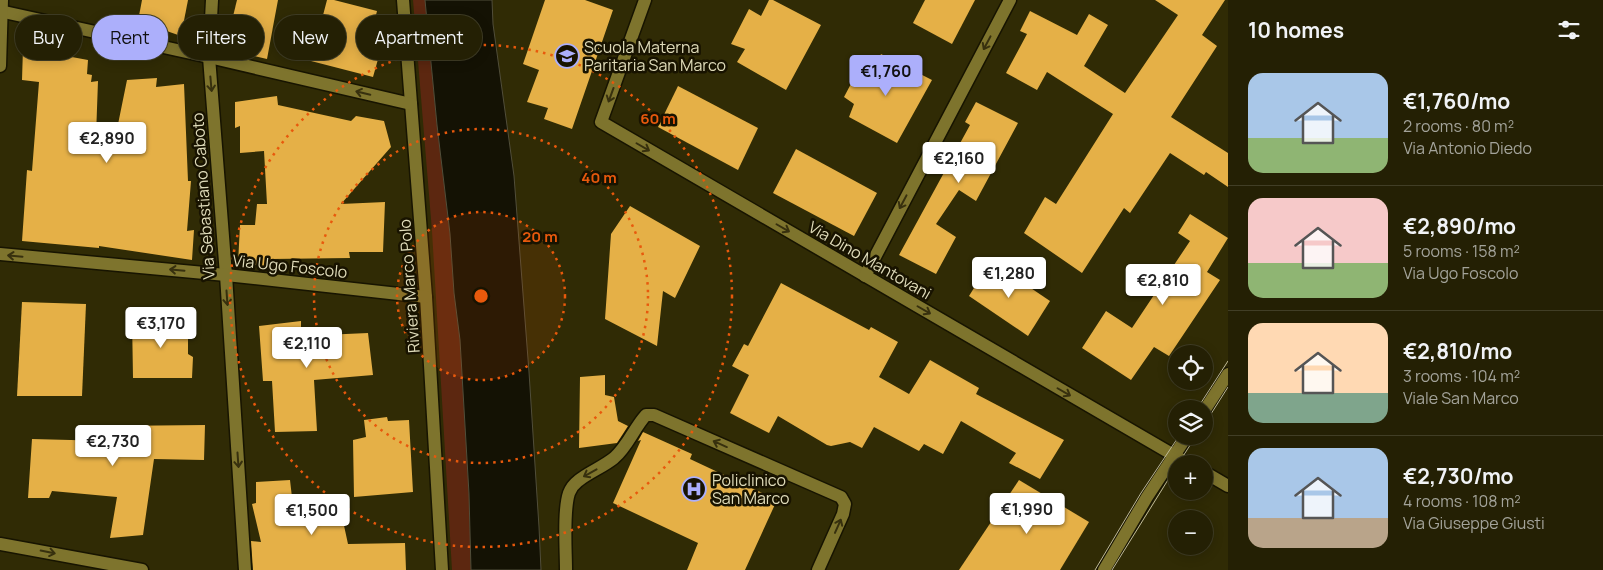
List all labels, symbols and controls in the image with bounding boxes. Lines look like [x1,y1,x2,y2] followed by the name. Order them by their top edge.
[15,15,82,60] chip: Buy
[92,15,168,60] chip: Rent
[178,15,264,60] chip: Filters
[274,15,346,60] chip: New
[356,15,482,60] chip: Apartment
[1248,16,1344,44] text: 10 homes
[1555,16,1583,44] icon: filters
[982,35,991,50] one-way arrow
[584,36,726,76] place label: Scuola Materna Paritaria San Marco
[554,43,580,69] school or university icon: Scuola Materna Paritaria San Marco
[845,54,927,97] pin: €1,760
[860,60,912,82] text: €1,760
[206,75,216,91] one-way arrow
[606,87,615,102] one-way arrow
[1403,87,1510,115] text: €1,760/mo
[356,88,372,97] one-way arrow
[1288,93,1348,153] icon: home
[640,108,676,129] text: 60 m
[186,112,220,280] street label: Via Sebastiano Caboto
[1403,115,1514,137] text: 2 rooms · 80 m²
[66,121,148,164] pin: €2,890
[79,127,135,149] text: €2,890
[1403,137,1532,159] text: Via Antonio Diedo
[635,142,650,152] one-way arrow
[918,142,1000,184] pin: €2,160
[934,147,984,169] text: €2,160
[581,167,617,188] text: 40 m
[898,195,908,210] one-way arrow
[1403,212,1516,240] text: €2,890/mo
[804,216,936,304] street label: Via Dino Mantovani
[393,218,425,354] street label: Riviera Marco Polo
[1288,218,1348,278] icon: home
[776,224,790,234] one-way arrow
[522,226,558,247] text: 20 m
[1403,240,1520,262] text: 5 rooms · 158 m²
[231,249,349,283] street label: Via Ugo Foscolo
[8,251,24,261] one-way arrow
[968,256,1050,299] pin: €1,280
[983,262,1035,284] text: €1,280
[1403,262,1518,284] text: Via Ugo Foscolo
[1122,264,1204,306] pin: €2,810
[169,266,185,275] one-way arrow
[1137,269,1189,291] text: €2,810
[472,287,490,305] centre of rings
[223,290,232,306] one-way arrow
[120,306,202,349] pin: €3,170
[916,306,931,315] one-way arrow
[136,312,186,334] text: €3,170
[266,326,348,369] pin: €2,110
[283,332,331,354] text: €2,110
[1403,337,1512,365] text: €2,810/mo
[1288,343,1348,403] icon: home
[1168,345,1213,555] map controls
[1168,345,1213,390] button: locate
[1403,365,1520,387] text: 3 rooms · 104 m²
[1057,387,1071,397] one-way arrow
[1403,387,1519,409] text: Viale San Marco
[1168,400,1213,445] button: layers
[72,424,154,467] pin: €2,730
[86,430,140,452] text: €2,730
[713,439,728,449] one-way arrow
[233,452,243,468] one-way arrow
[1168,455,1213,500] button: +
[1403,462,1514,490] text: €2,730/mo
[1288,468,1348,528] icon: home
[583,469,598,478] one-way arrow
[712,469,789,509] place label: Policlinico San Marco
[681,476,707,502] hospital icon: Policlinico San Marco
[1403,490,1521,512] text: 4 rooms · 108 m²
[986,492,1068,535] pin: €1,990
[271,494,353,536] pin: €1,500
[1001,498,1053,520] text: €1,990
[286,499,338,521] text: €1,500
[1168,510,1213,555] button: −
[1403,512,1545,534] text: Via Giuseppe Giusti
[834,519,843,534] one-way arrow
[40,548,56,558] one-way arrow

